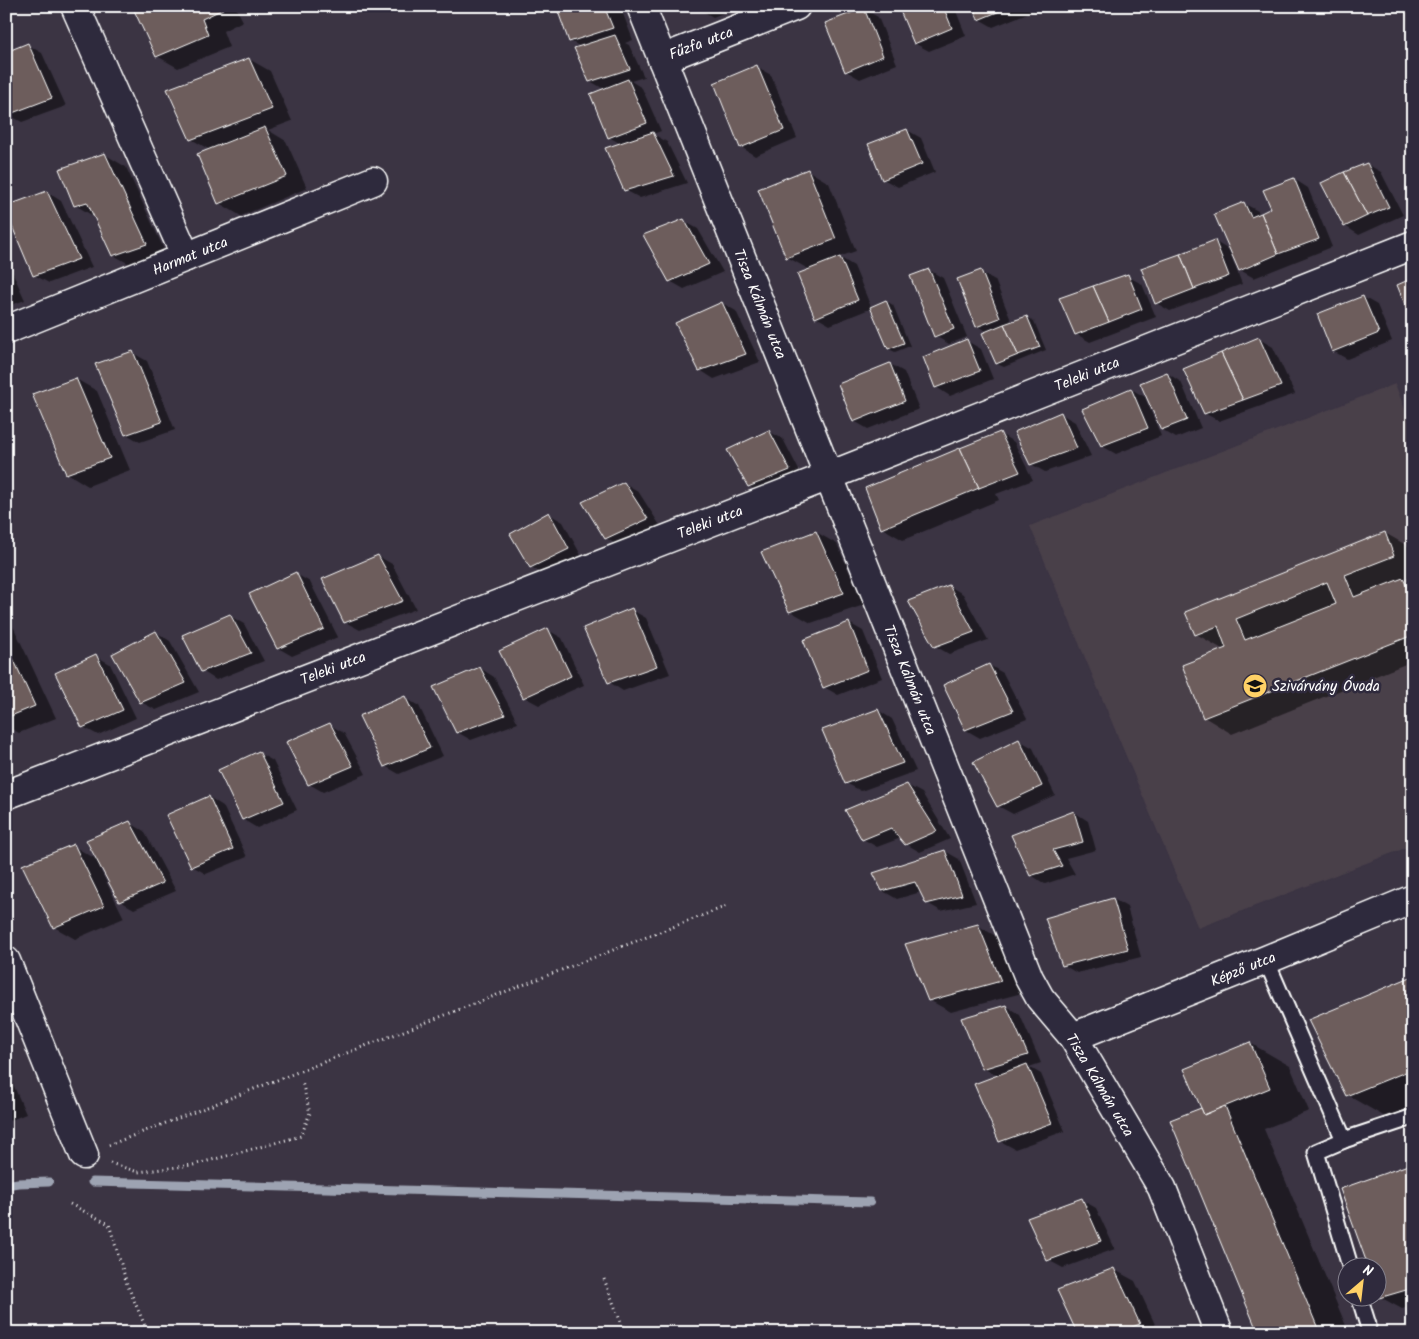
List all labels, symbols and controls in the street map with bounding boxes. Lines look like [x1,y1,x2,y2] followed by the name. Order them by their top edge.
[666,21,737,67] street label: Fűzfa utca
[149,231,232,283] street label: Harmat utca
[726,246,792,363] street label: Tisza Kálmán utca
[1051,351,1124,399] street label: Teleki utca
[674,499,747,546] street label: Teleki utca
[876,622,942,739] street label: Tisza Kálmán utca
[297,645,370,692] street label: Teleki utca
[1242,673,1268,699] school or university icon: Szivárvány Óvoda
[1272,675,1380,699] place label: Szivárvány Óvoda
[1207,946,1280,994] street label: Képző utca
[1059,1029,1140,1142] street label: Tisza Kálmán utca
[1336,1256,1386,1306] north arrow
[1359,1260,1377,1283] text: N

